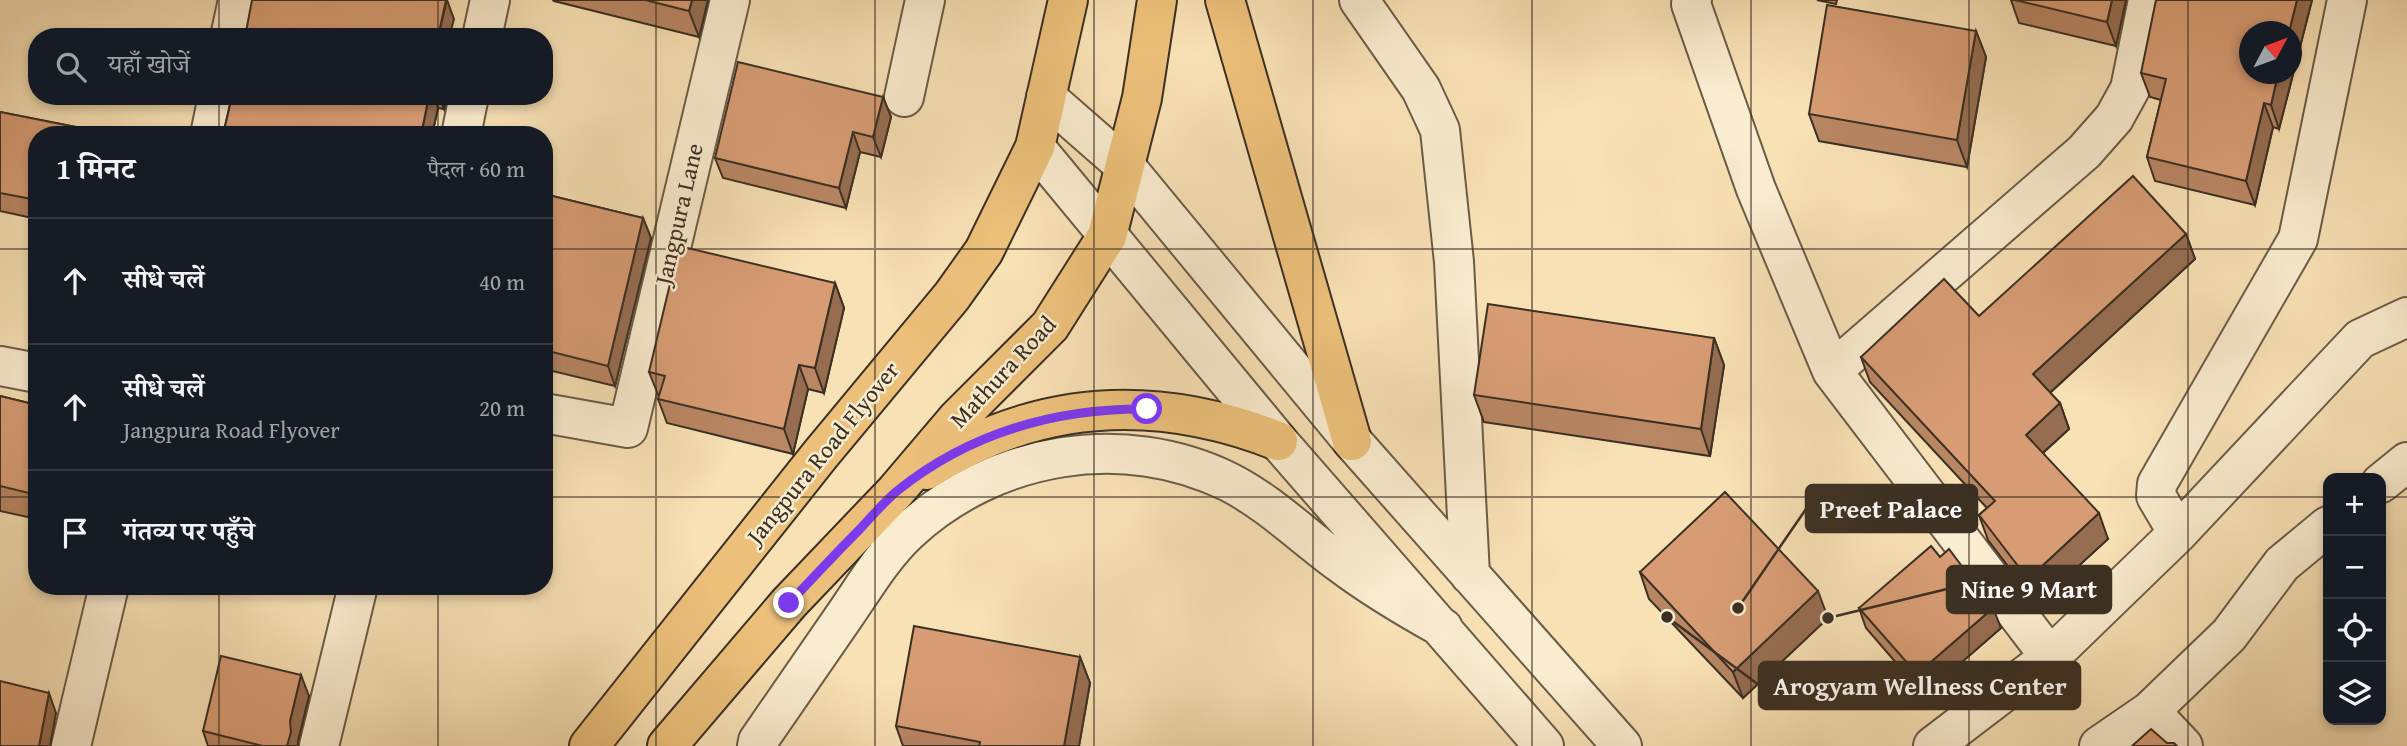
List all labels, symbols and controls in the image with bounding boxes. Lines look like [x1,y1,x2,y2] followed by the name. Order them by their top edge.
[2239,21,2302,84] north arrow
[28,28,553,105] search box
[108,44,190,83] text: यहाँ खोजें
[52,48,90,86] icon: search
[645,140,712,291] street label: Jangpura Lane
[56,146,135,190] text: 1 मिनट
[427,152,525,185] text: पैदल · 60 m
[123,259,204,298] text: सीधे चलें
[56,262,94,300] icon: ahead
[479,265,525,298] text: 40 m
[941,307,1064,436] street label: Mathura Road
[736,354,907,554] street label: Jangpura Road Flyover
[123,368,204,407] text: सीधे चलें
[56,388,94,426] icon: ahead
[479,391,525,424] text: 20 m
[1131,393,1162,424] route start
[123,413,340,446] text: Jangpura Road Flyover
[2323,473,2386,725] map controls
[2323,473,2386,536] button: +
[1806,485,1977,532] callout: Preet Palace
[1820,489,1962,528] text: Preet Palace
[123,511,255,550] text: गंतव्य पर पहुँचे
[56,514,94,552] icon: arrive
[2323,536,2386,599] button: −
[1947,566,2111,613] callout: Nine 9 Mart
[1961,569,2097,608] text: Nine 9 Mart
[773,587,804,618] route end
[2323,599,2386,662] button: locate
[1759,662,2080,709] callout: Arogyam Wellness Center
[2323,662,2386,725] button: layers
[1773,666,2067,705] text: Arogyam Wellness Center

